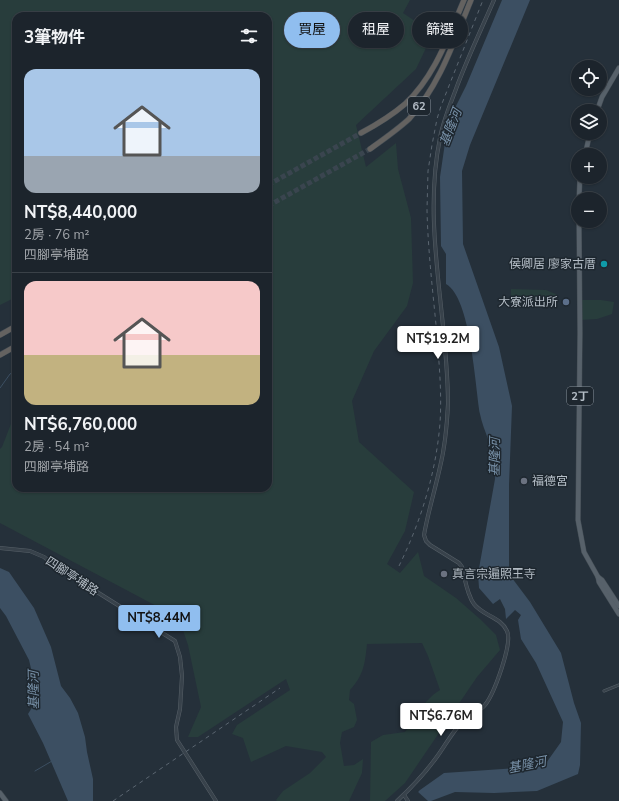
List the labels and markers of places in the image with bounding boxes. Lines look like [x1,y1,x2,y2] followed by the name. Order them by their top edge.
[509,256,596,272] place label: 侯卿居 廖家古厝
[599,259,609,269] marker: 侯卿居 廖家古厝
[498,294,558,310] place label: 大寮派出所
[561,297,571,307] marker: 大寮派出所
[397,326,479,360] pin: NT$19.2M
[532,473,568,489] place label: 福德宮
[519,476,529,486] marker: 福德宮
[452,566,536,582] place label: 真言宗遍照王寺
[439,569,449,579] marker: 真言宗遍照王寺
[118,605,200,639] pin: NT$8.44M
[400,703,482,737] pin: NT$6.76M

